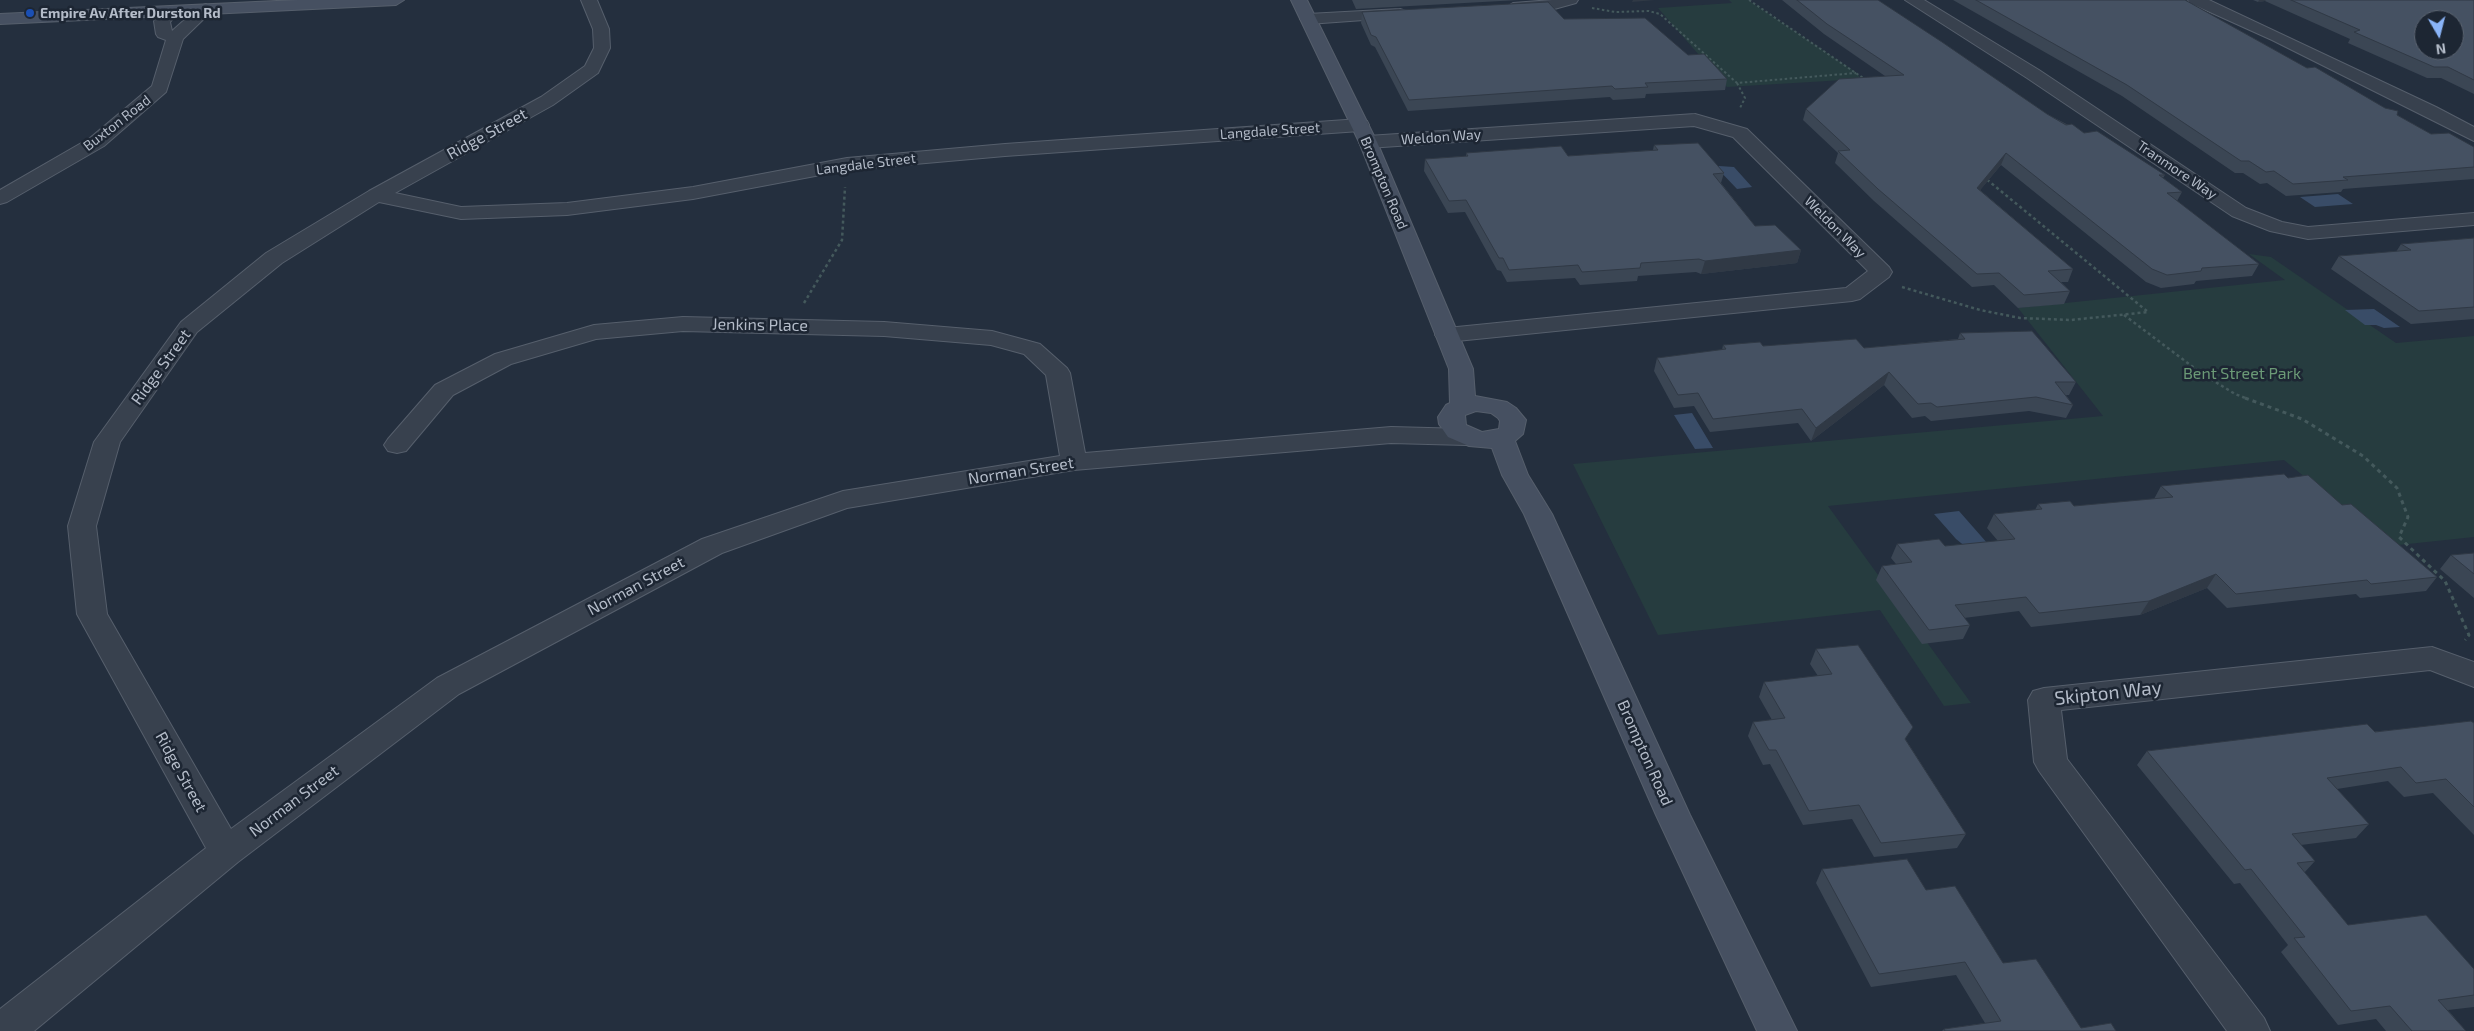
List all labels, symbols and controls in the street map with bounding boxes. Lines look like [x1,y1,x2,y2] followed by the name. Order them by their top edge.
[40,5,221,21] place label: Empire Av After Durston Rd
[24,7,36,19] marker: Empire Av After Durston Rd
[2414,10,2464,60] north arrow
[2435,40,2447,58] text: N
[80,91,154,155] street label: Buxton Road
[444,104,530,164] street label: Ridge Street
[1219,119,1321,143] street label: Langdale Street
[1400,126,1482,148] street label: Weldon Way
[1357,134,1411,232] street label: Brompton Road
[2134,137,2220,203] street label: Tranmore Way
[815,150,917,178] street label: Langdale Street
[1801,193,1869,261] street label: Weldon Way
[712,315,808,335] street label: Jenkins Place
[127,326,195,408] street label: Ridge Street
[2183,364,2301,384] park label: Bent Street Park
[967,453,1075,489] street label: Norman Street
[584,552,688,620] street label: Norman Street
[2053,676,2163,710] street label: Skipton Way
[1613,697,1677,809] street label: Brompton Road
[151,729,211,815] street label: Ridge Street
[246,761,342,841] street label: Norman Street

